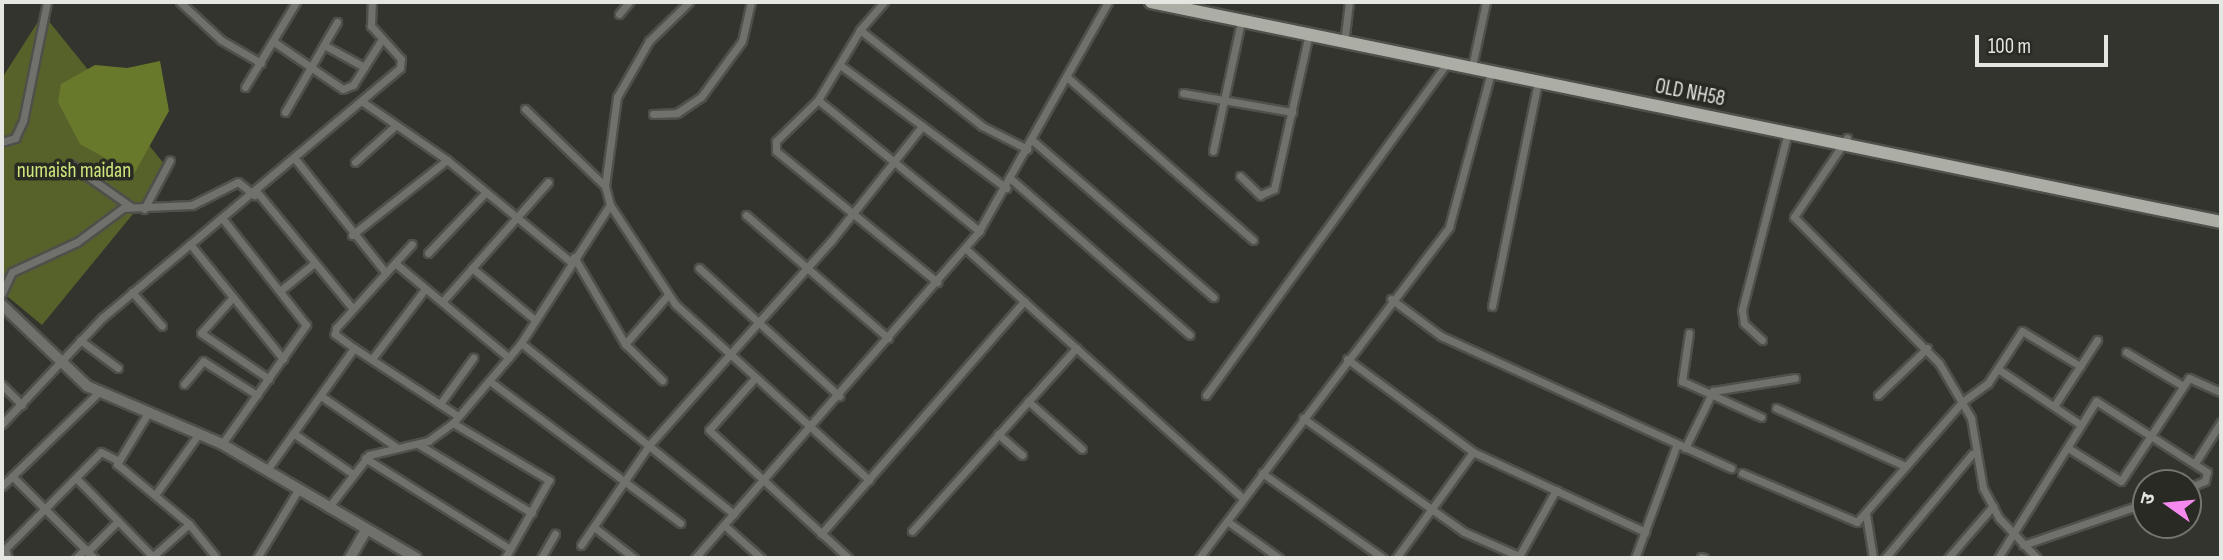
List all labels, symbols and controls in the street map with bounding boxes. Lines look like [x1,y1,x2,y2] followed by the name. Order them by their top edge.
[1978,21,2111,65] scale bar
[1988,34,2031,59] text: 100 m
[1653,74,1727,112] street label: OLD NH58
[17,158,131,184] park label: numaish maidan
[2132,469,2202,539] north arrow
[2136,491,2161,507] text: उ

